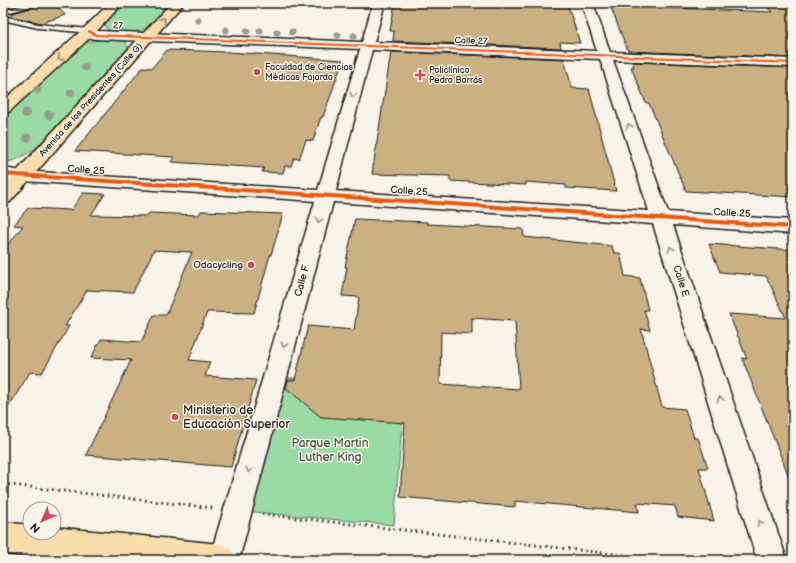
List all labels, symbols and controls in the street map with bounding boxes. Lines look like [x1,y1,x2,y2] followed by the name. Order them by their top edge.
[158,17,165,24] one-way arrow
[113,20,124,32] street label: 27
[454,35,488,47] street label: Calle 27
[37,41,145,159] street label: Avenida de los Presidentes (Calle G)
[57,53,65,60] one-way arrow
[265,62,354,83] place label: Faculdad de Ciencias Médicas Fajardo
[429,65,483,86] place label: Policlínico Pedro Borrás
[252,67,262,77] marker: Faculdad de Ciencias Médicas Fajardo
[414,69,426,81] marker: Policlínico Pedro Borrás
[349,91,358,98] one-way arrow
[625,123,634,130] one-way arrow
[67,163,105,177] street label: Calle 25
[390,184,428,198] street label: Calle 25
[713,206,751,220] street label: Calle 25
[315,217,323,223] one-way arrow
[667,246,676,253] one-way arrow
[193,259,243,271] place label: Odacycling
[246,260,256,270] marker: Odacycling
[292,264,312,298] street label: Calle F
[670,264,692,299] street label: Calle E
[280,341,289,348] one-way arrow
[716,396,725,403] one-way arrow
[183,403,290,432] place label: Ministerio de Educación Superior
[170,412,180,422] marker: Ministerio de Educación Superior
[292,436,369,465] park label: Parque Martin Luther King
[245,467,254,474] one-way arrow
[22,501,62,541] north arrow
[28,520,43,535] text: N
[756,520,765,527] one-way arrow

